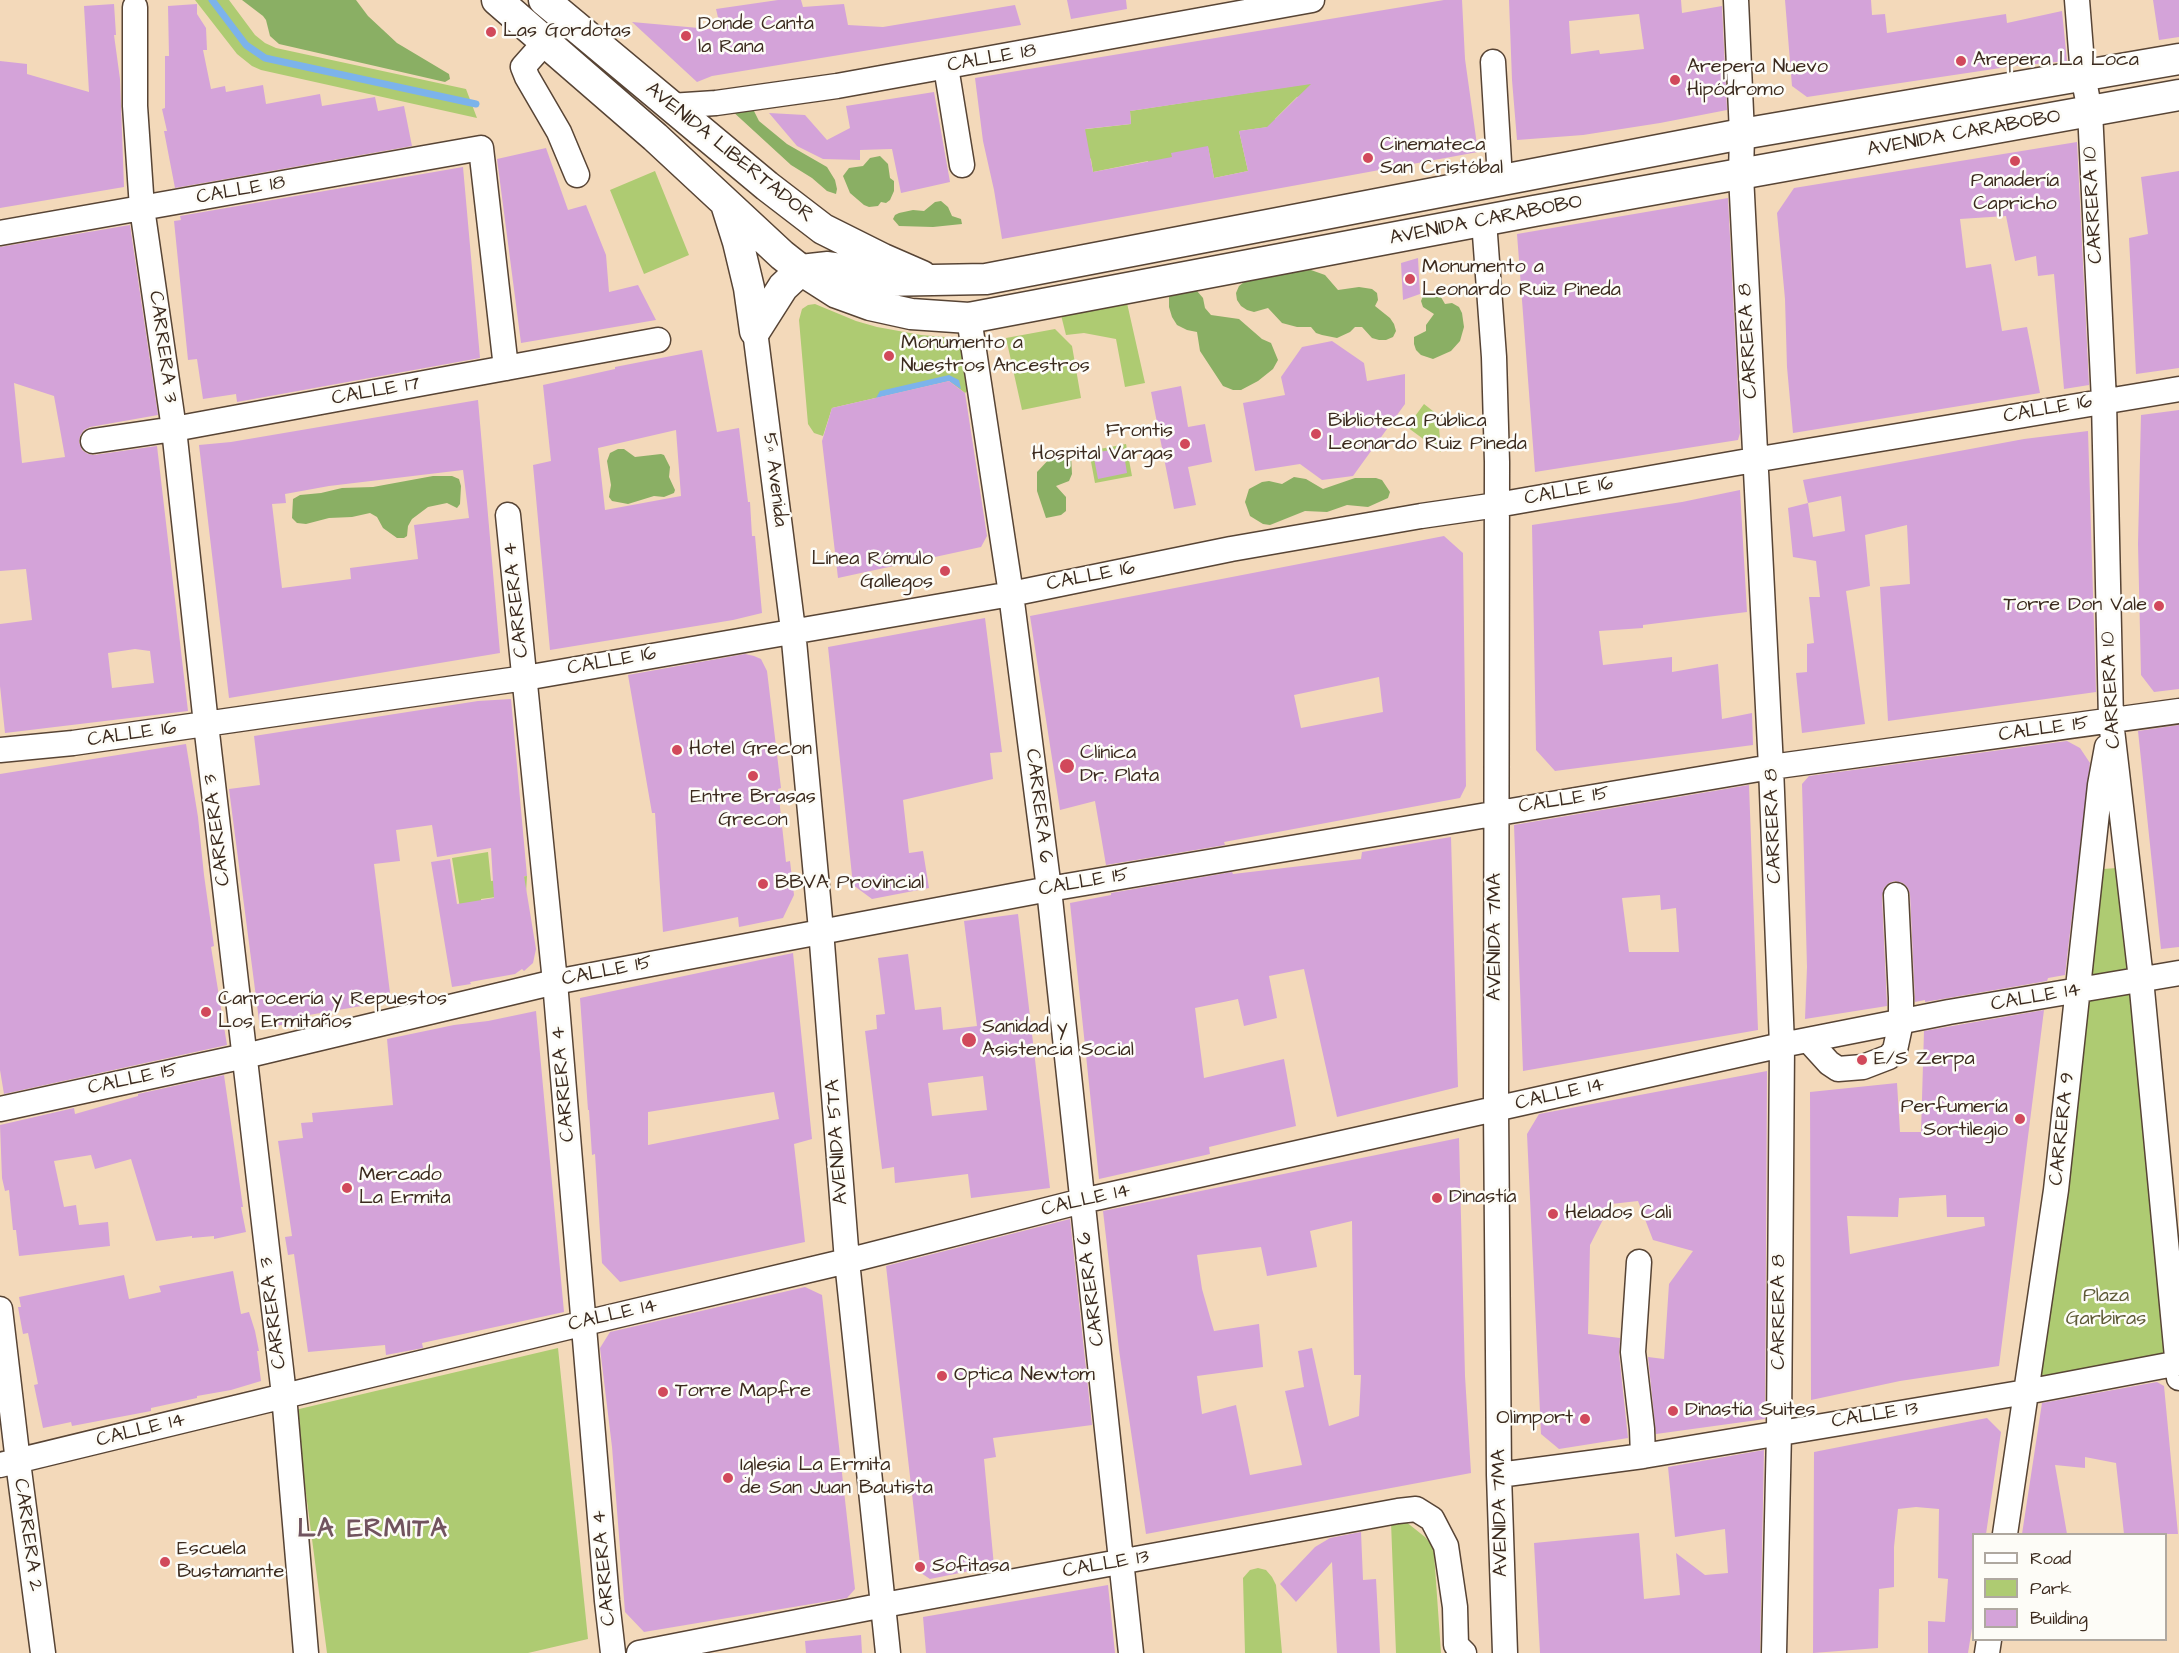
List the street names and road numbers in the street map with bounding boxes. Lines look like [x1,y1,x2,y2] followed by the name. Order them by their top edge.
[946,39,1038,79] street label: CALLE 18
[640,78,818,228] street label: AVENIDA LIBERTADOR
[1865,105,2063,163] street label: AVENIDA CARABOBO
[2079,146,2109,264] street label: CARRERA 10
[195,171,287,211] street label: CALLE 18
[1388,191,1584,251] street label: AVENIDA CARABOBO
[1734,283,1764,399] street label: CARRERA 8
[142,290,182,404] street label: CARRERA 3
[330,372,422,412] street label: CALLE 17
[2002,390,2094,430] street label: CALLE 16
[756,432,792,528] street label: 5ª Avenida
[1523,472,1615,512] street label: CALLE 16
[499,541,535,659] street label: CARRERA 4
[1045,557,1137,597] street label: CALLE 16
[2097,631,2127,749] street label: CARRERA 10
[566,642,658,682] street label: CALLE 16
[1997,712,2091,748] street label: CALLE 15
[86,717,178,753] street label: CALLE 16
[1019,747,1057,865] street label: CARRERA 6
[1760,768,1788,884] street label: CARRERA 8
[199,773,237,887] street label: CARRERA 3
[1517,782,1611,820] street label: CALLE 15
[1037,863,1131,903] street label: CALLE 15
[1484,873,1508,1001] street label: AVENIDA 7MA
[560,952,654,992] street label: CALLE 15
[1989,978,2083,1018] street label: CALLE 14
[547,1025,581,1143] street label: CARRERA 4
[86,1059,180,1101] street label: CALLE 15
[2045,1071,2081,1187] street label: CARRERA 9
[1513,1073,1607,1117] street label: CALLE 14
[822,1078,854,1206] street label: AVENIDA 5TA
[1039,1179,1133,1223] street label: CALLE 14
[1073,1230,1111,1348] street label: CARRERA 6
[1768,1254,1792,1370] street label: CARRERA 8
[255,1256,293,1370] street label: CARRERA 3
[566,1294,660,1338] street label: CALLE 14
[1830,1397,1920,1435] street label: CALLE 13
[94,1408,188,1454] street label: CALLE 14
[1488,1449,1514,1577] street label: AVENIDA 7MA
[7,1477,47,1593] street label: CARRERA 2
[588,1509,622,1627] street label: CARRERA 4
[1061,1546,1151,1584] street label: CALLE 13

